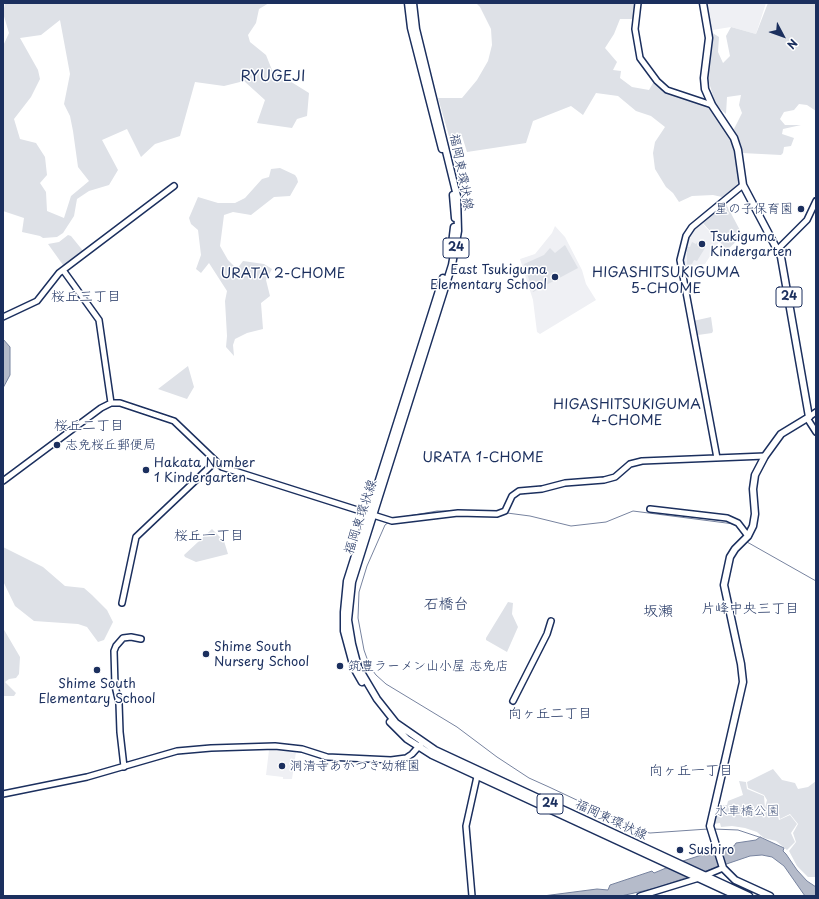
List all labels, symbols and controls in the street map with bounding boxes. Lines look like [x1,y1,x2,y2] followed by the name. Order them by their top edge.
[763,16,803,56] north arrow
[783,35,802,53] text: N
[237,68,309,86] district label: RYUGEJI
[446,132,476,212] street label: 福岡東環状線
[715,201,793,217] place label: 星の子保育園
[796,204,806,214] marker: 星の子保育園
[710,229,792,260] place label: Tsukiguma Kindergarten
[443,238,469,258] road number: 24
[697,239,707,249] marker: Tsukiguma Kindergarten
[430,262,547,293] place label: East Tsukiguma Elementary School
[584,265,748,298] district label: HIGASHITSUKIGUMA 5-CHOME
[214,266,352,282] district label: URATA 2-CHOME
[550,272,560,282] marker: East Tsukiguma Elementary School
[776,287,802,307] road number: 24
[51,289,121,305] district label: 桜丘三丁目
[545,397,709,430] district label: HIGASHITSUKIGUMA 4-CHOME
[54,418,124,434] district label: 桜丘二丁目
[65,437,156,453] place label: 志免桜丘郵便局
[52,440,62,450] marker: 志免桜丘郵便局
[416,450,550,466] district label: URATA 1-CHOME
[154,455,255,486] place label: Hakata Number 1 Kindergarten
[141,465,151,475] marker: Hakata Number 1 Kindergarten
[342,477,380,557] street label: 福岡東環状線
[174,528,244,544] district label: 桜丘一丁目
[424,596,468,614] district label: 石橋台
[701,601,799,617] district label: 片峰中央三丁目
[643,603,673,621] district label: 坂瀬
[214,639,309,670] place label: Shime South Nursery School
[201,649,211,659] marker: Shime South Nursery School
[348,658,508,674] place label: 筑豊ラーメン山小屋 志免店
[335,661,345,671] marker: 筑豊ラーメン山小屋 志免店
[92,665,102,675] marker: Shime South Elementary School
[38,676,156,707] place label: Shime South Elementary School
[508,706,592,722] district label: 向ヶ丘二丁目
[290,758,420,774] place label: 洞清寺あかつき幼稚園
[277,761,287,771] marker: 洞清寺あかつき幼稚園
[649,763,733,779] district label: 向ヶ丘一丁目
[537,794,563,814] road number: 24
[572,796,650,844] street label: 福岡東環状線
[715,803,779,819] park label: 水車橋公園
[688,842,734,858] place label: Sushiro
[675,845,685,855] marker: Sushiro

